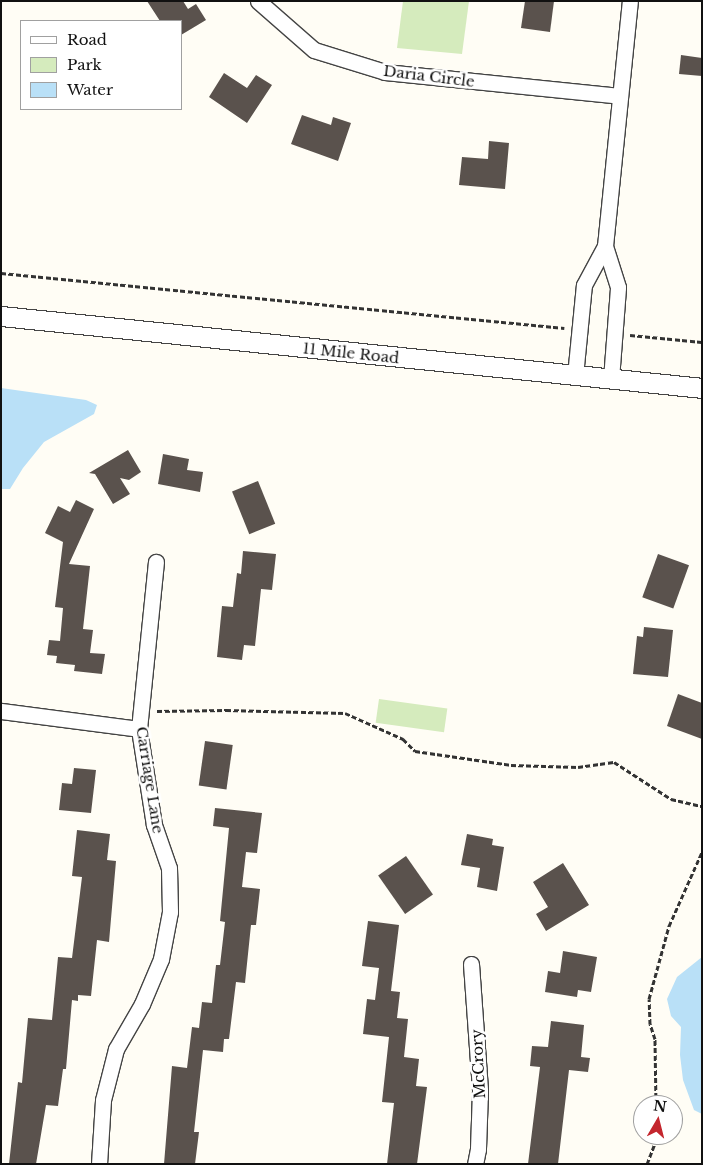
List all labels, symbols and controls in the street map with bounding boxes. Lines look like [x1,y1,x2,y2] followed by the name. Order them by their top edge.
[20,20,182,110] legend
[67,30,107,49] text: Road
[67,55,102,74] text: Park
[382,61,476,91] street label: Daria Circle
[67,80,113,99] text: Water
[302,339,400,367] street label: 11 Mile Road
[133,725,167,835] street label: Carriage Lane
[467,1029,489,1099] street label: McCrory
[633,1095,683,1145] north arrow
[652,1096,668,1116] text: N

